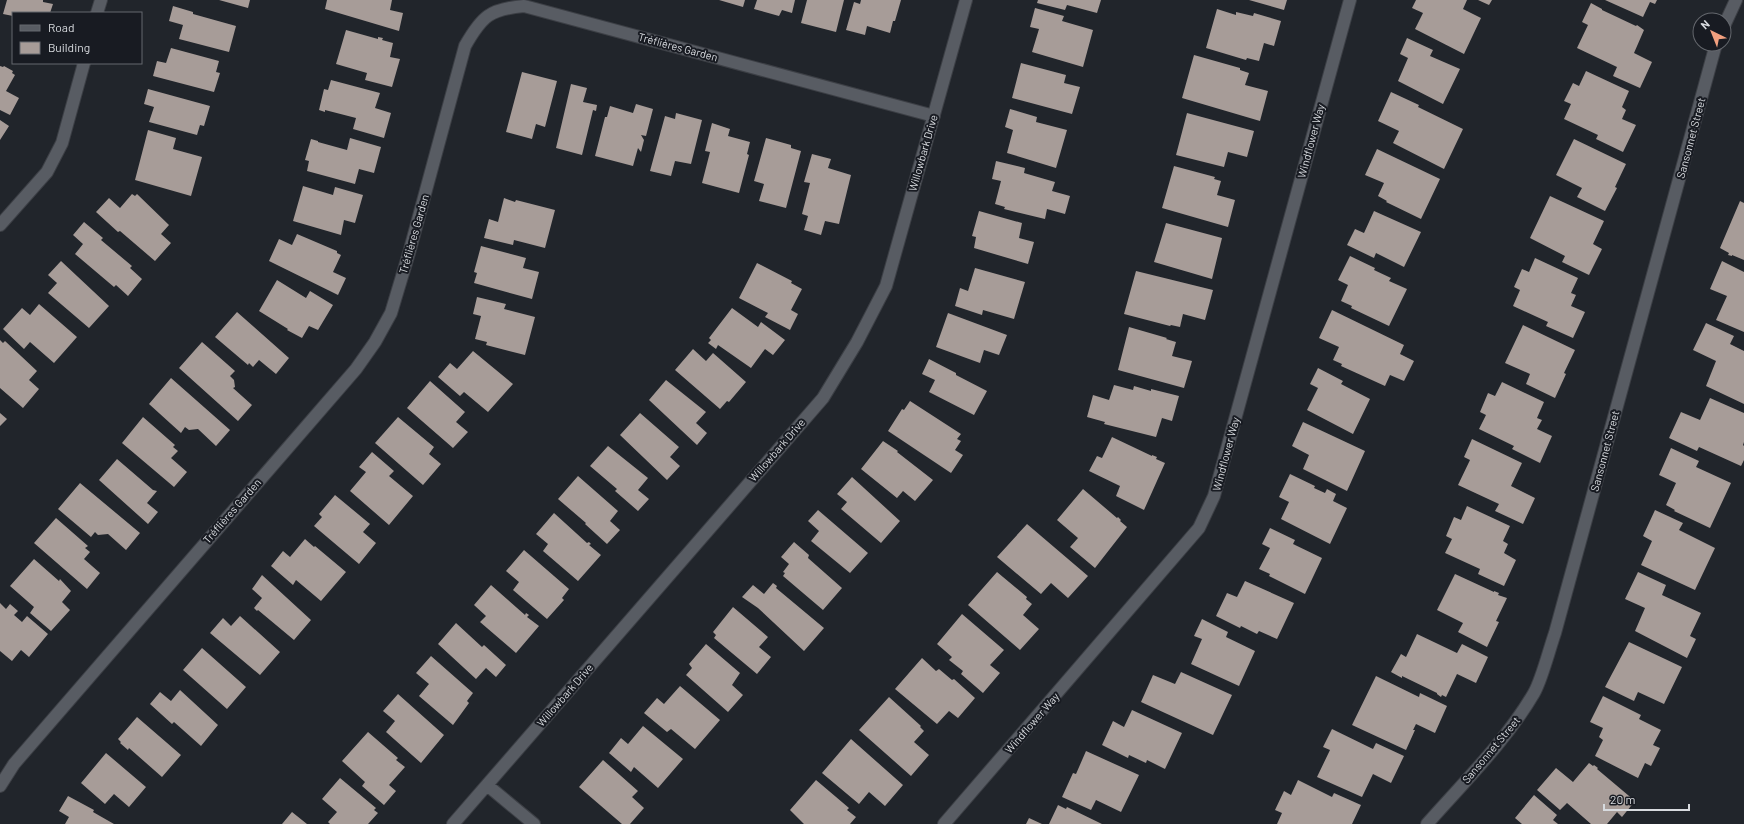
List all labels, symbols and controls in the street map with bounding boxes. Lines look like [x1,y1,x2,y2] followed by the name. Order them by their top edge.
[12,12,142,64] legend
[1692,12,1732,52] north arrow
[1698,17,1712,32] text: N
[48,20,75,34] text: Road
[637,30,719,63] street label: Tréflières Garden
[48,40,90,54] text: Building
[1673,96,1708,180] street label: Sansonnet Street
[1294,102,1327,179] street label: Windflower Way
[905,113,940,193] street label: Willowbark Drive
[396,193,431,275] street label: Tréflières Garden
[1587,409,1622,493] street label: Sansonnet Street
[746,415,808,484] street label: Willowbark Drive
[1209,415,1242,492] street label: Windflower Way
[200,475,263,546] street label: Tréflières Garden
[534,660,596,729] street label: Willowbark Drive
[1002,690,1061,756] street label: Windflower Way
[1459,714,1522,786] street label: Sansonnet Street
[1604,786,1689,812] scale bar
[1610,792,1636,806] text: 20 m

